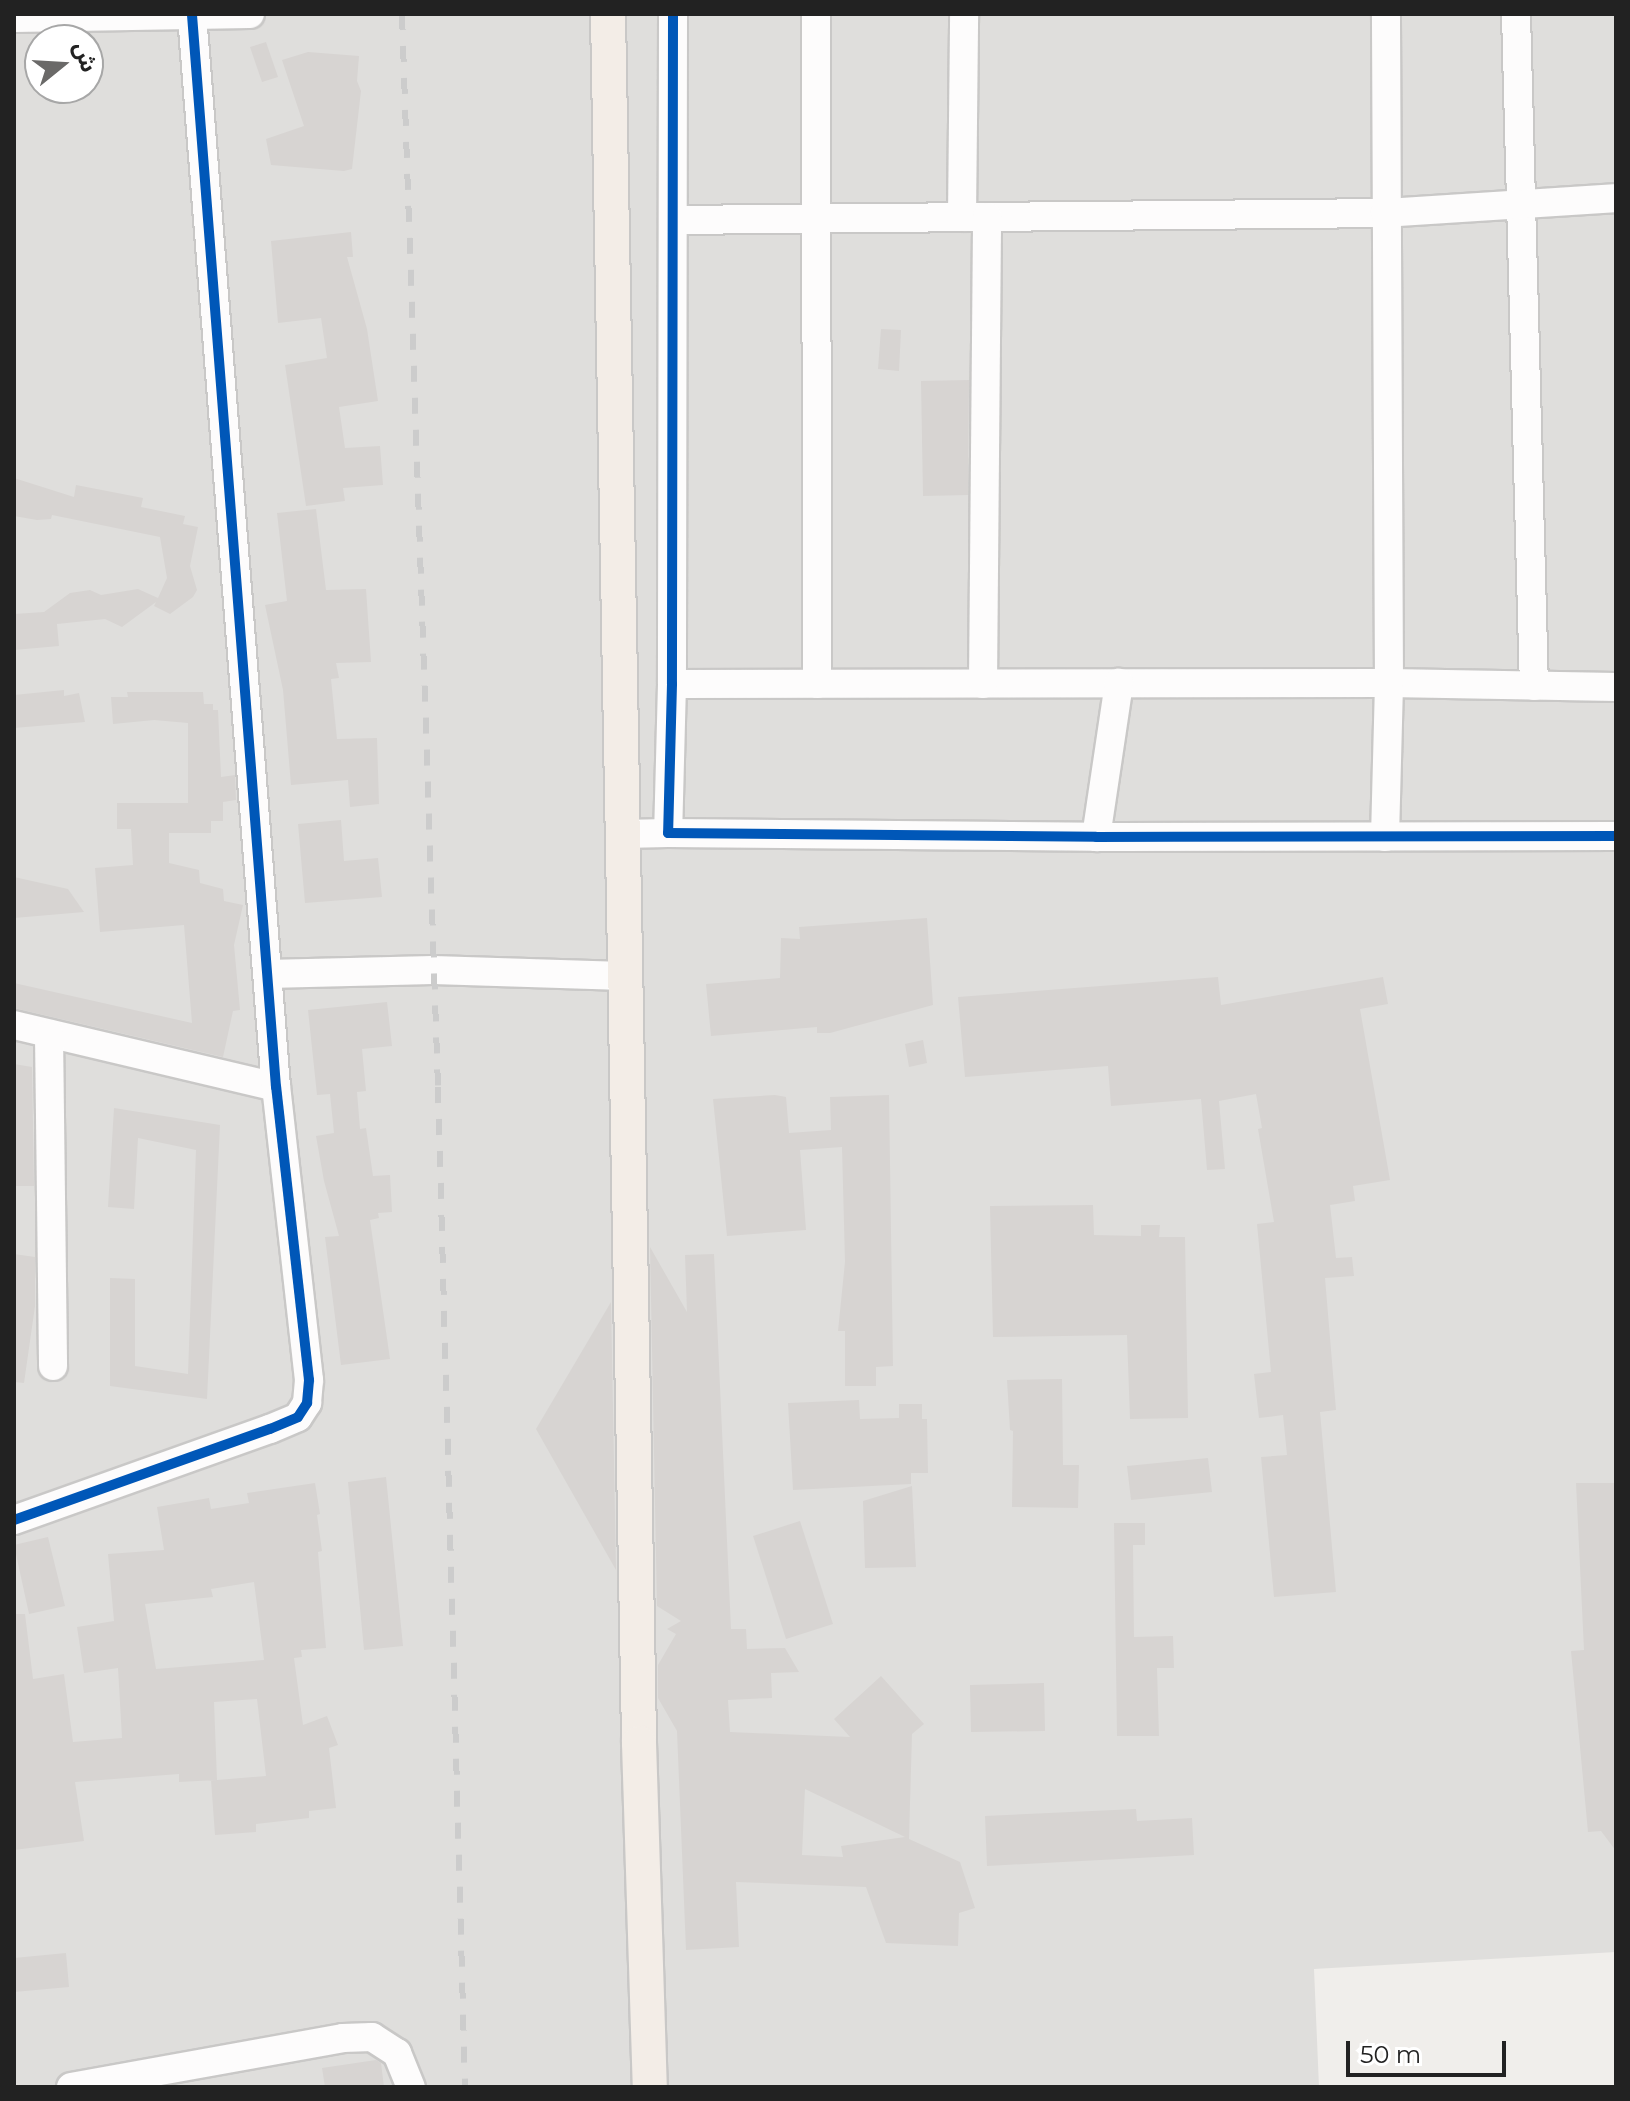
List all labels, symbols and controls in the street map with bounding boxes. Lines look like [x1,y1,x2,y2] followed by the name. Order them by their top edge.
[24,24,104,104] north arrow
[68,39,103,76] text: ش
[1350,2025,1510,2075] scale bar
[1360,2040,1421,2069] text: 50 m

